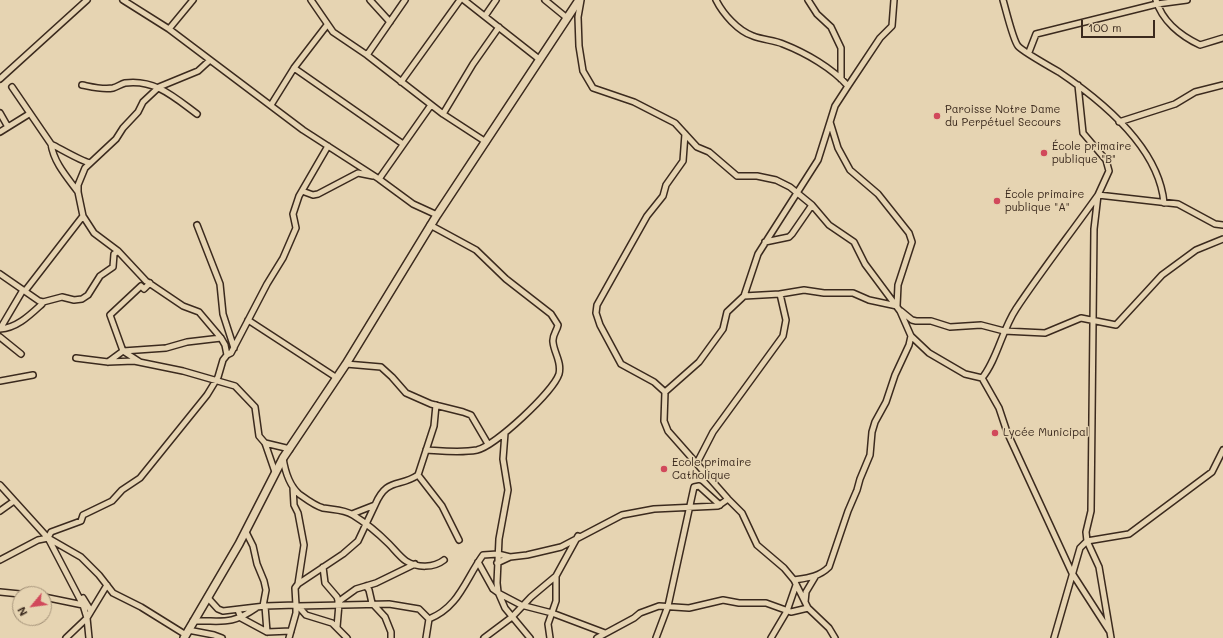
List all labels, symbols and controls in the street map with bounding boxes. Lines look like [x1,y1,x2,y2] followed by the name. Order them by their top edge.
[1083,12,1157,38] scale bar
[1088,19,1122,35] text: 100 m
[945,103,1061,129] place label: Paroisse Notre Dame du Perpétuel Secours
[932,111,942,121] marker: Paroisse Notre Dame du Perpétuel Secours
[1052,140,1131,166] place label: École primaire publique "B"
[1039,148,1049,158] marker: École primaire publique "B"
[1005,188,1084,214] place label: École primaire publique "A"
[992,196,1002,206] marker: École primaire publique "A"
[1003,426,1089,440] place label: Lycée Municipal
[990,428,1000,438] marker: Lycée Municipal
[672,456,751,482] place label: Ecole primaire Catholique
[659,464,669,474] marker: Ecole primaire Catholique
[12,586,52,626] north arrow
[13,604,31,619] text: N

